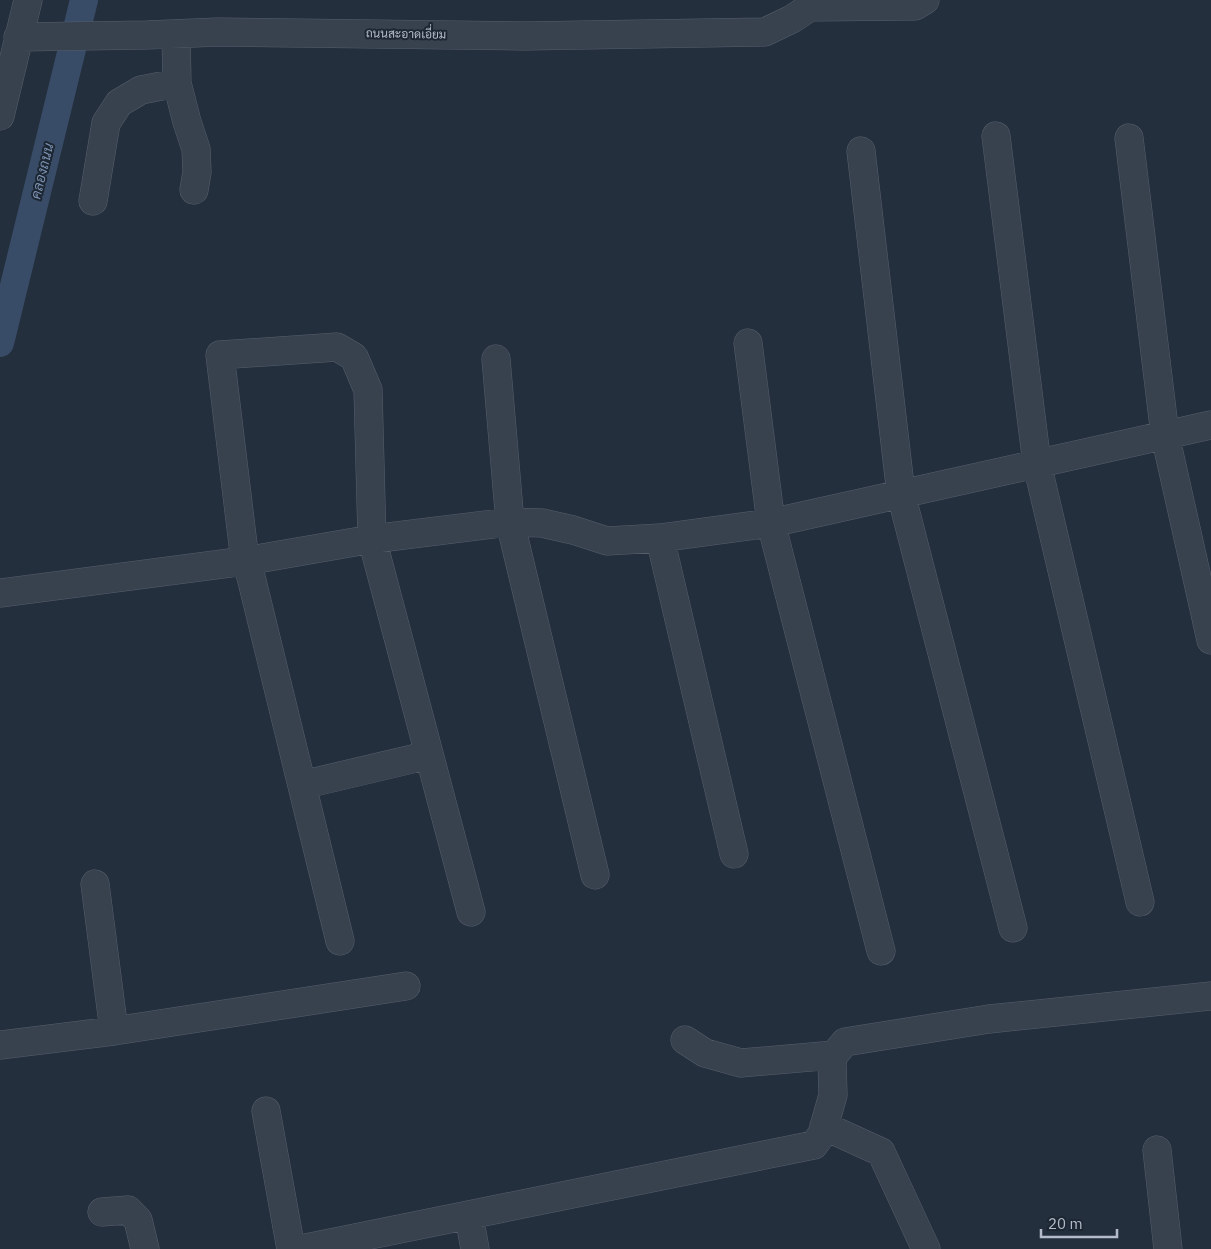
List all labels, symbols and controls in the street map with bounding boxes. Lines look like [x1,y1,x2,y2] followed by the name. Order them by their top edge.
[366,22,446,42] street label: ถนนสะอาดเอี่ยม
[26,141,58,201] water label: คลองถนน
[1041,1206,1117,1238] scale bar
[1048,1214,1083,1233] text: 20 m

